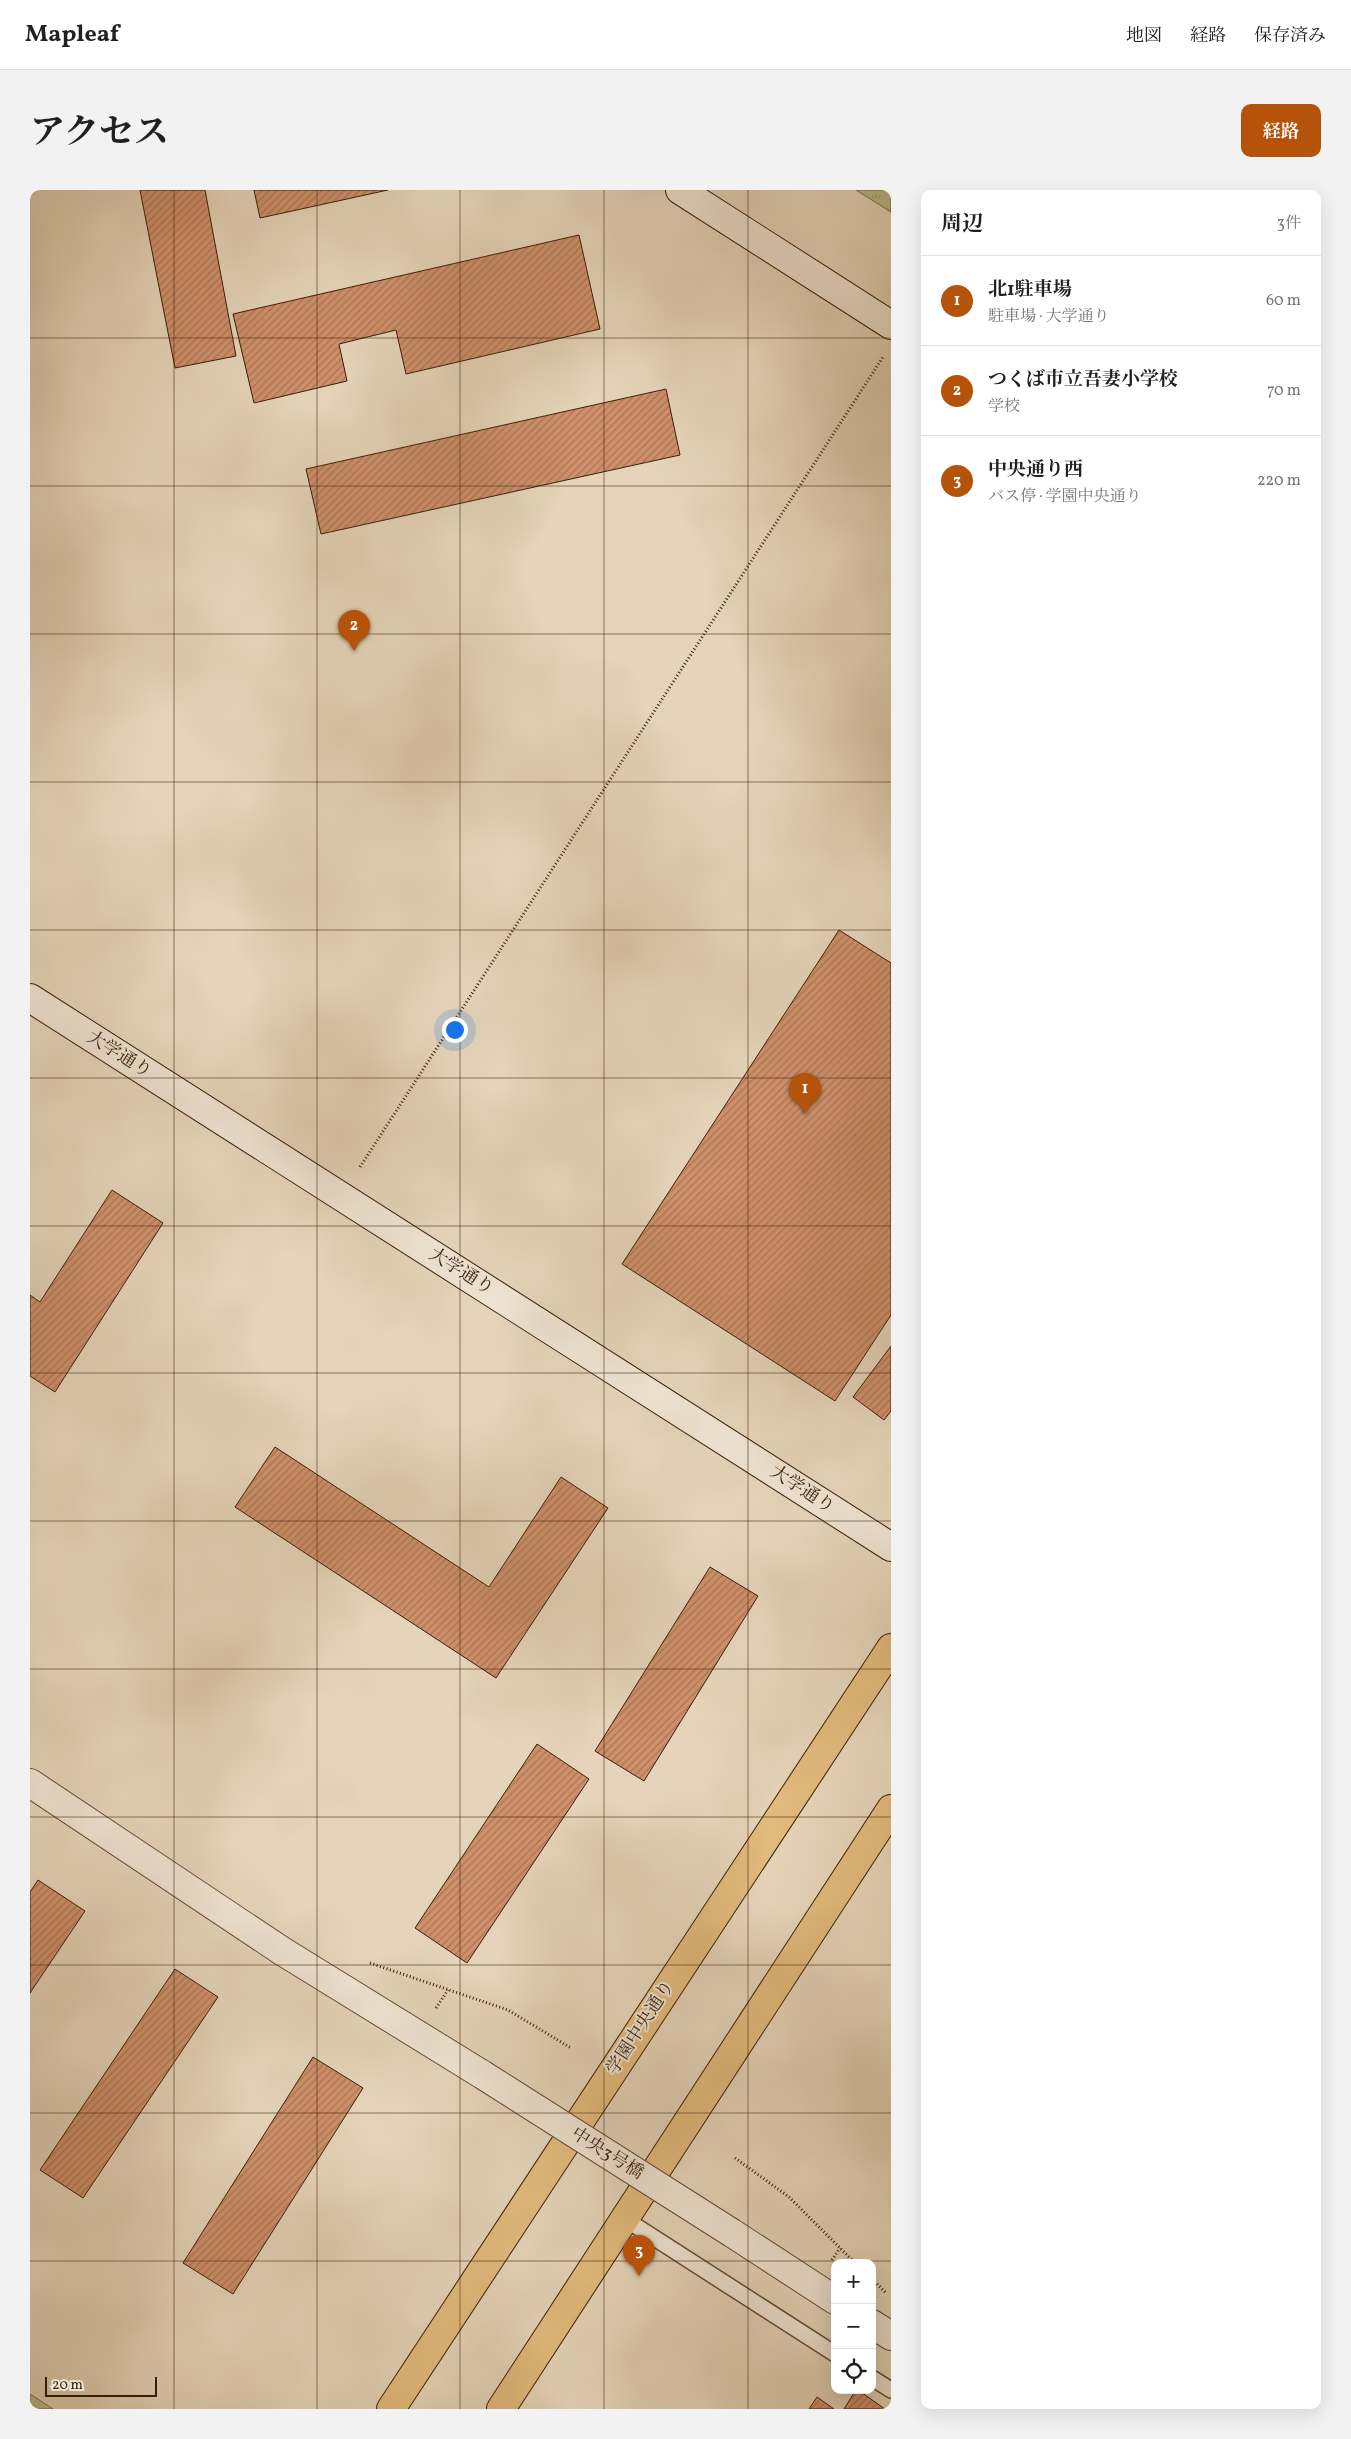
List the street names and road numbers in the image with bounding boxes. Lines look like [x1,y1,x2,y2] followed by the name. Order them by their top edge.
[82,1025,156,1085] street label: 大学通り
[424,1242,498,1302] street label: 大学通り
[765,1460,839,1520] street label: 大学通り
[601,1976,681,2080] street label: 学園中央通り
[566,2122,648,2186] street label: 中央3号橋

